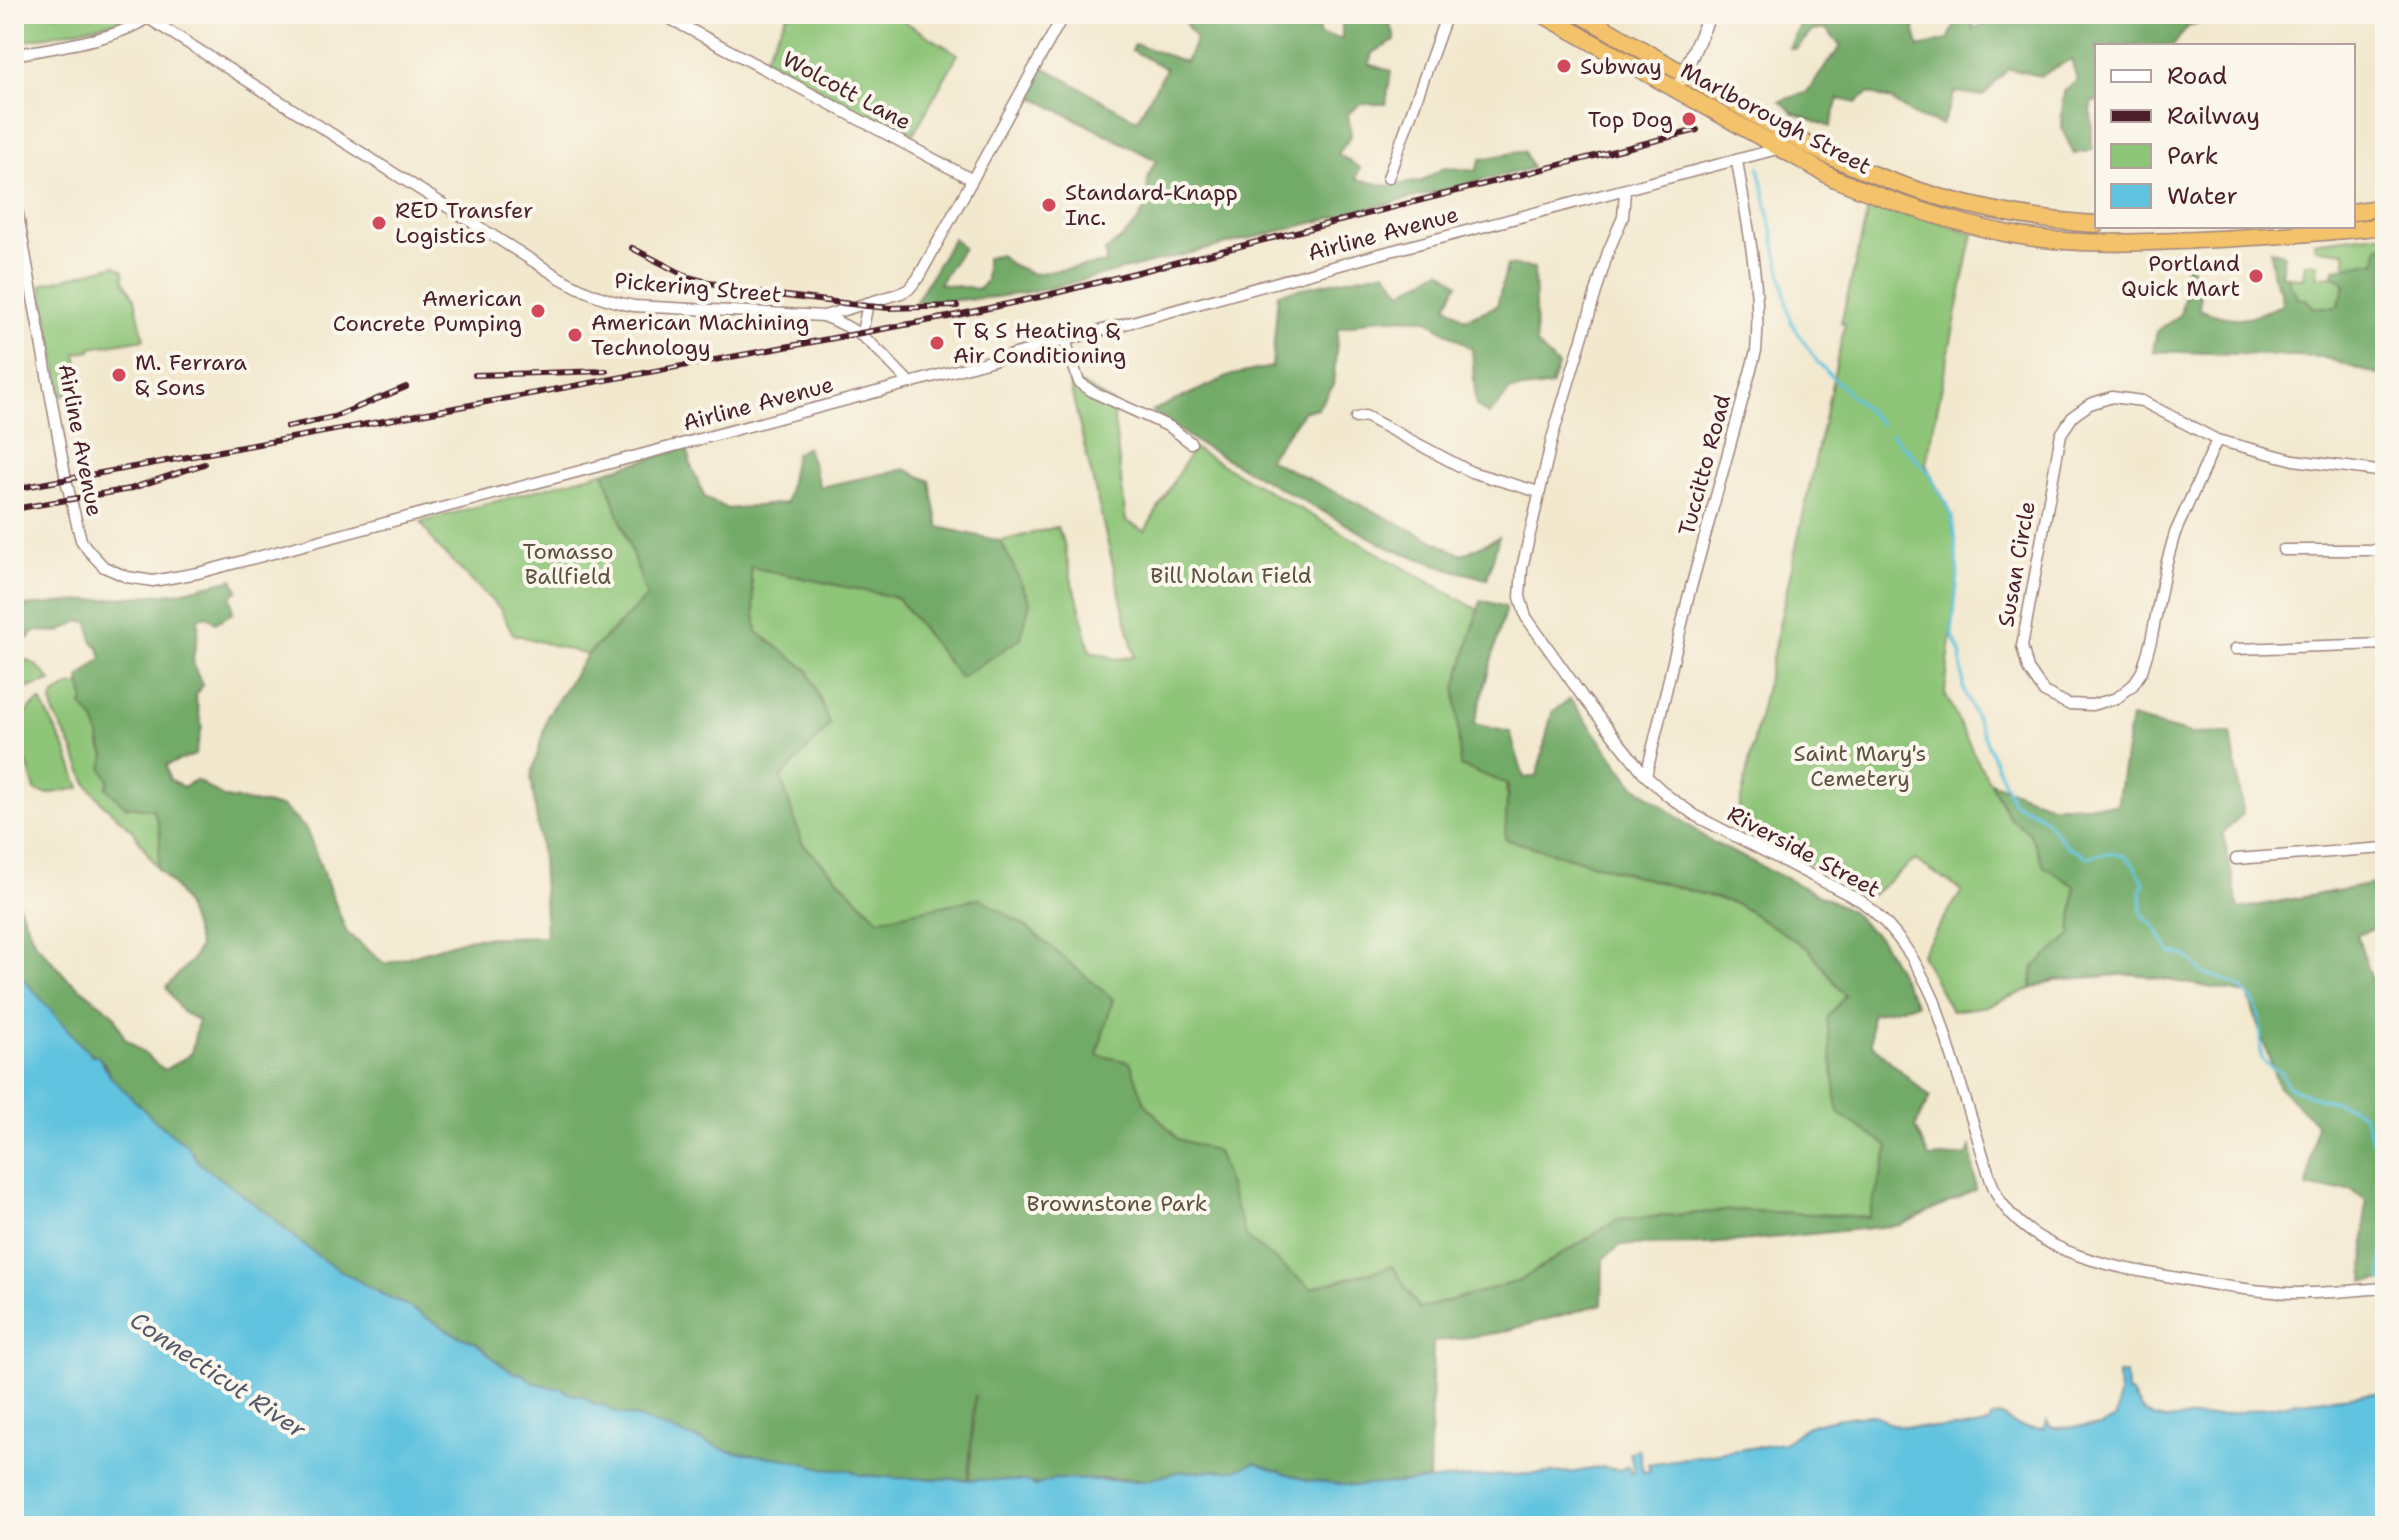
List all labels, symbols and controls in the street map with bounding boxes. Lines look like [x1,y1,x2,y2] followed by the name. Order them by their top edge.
[778,44,916,136] street label: Wolcott Lane
[2095,44,2355,228] legend
[1580,52,1662,81] place label: Subway
[1675,56,1876,181] street label: Marlborough Street
[1555,57,1573,75] marker: Subway
[2167,60,2227,92] text: Road
[2167,100,2260,132] text: Railway
[1588,105,1673,134] place label: Top Dog
[1680,110,1698,128] marker: Top Dog
[2167,140,2219,172] text: Park
[1065,178,1238,232] place label: Standard-Knapp Inc.
[2167,180,2238,212] text: Water
[395,196,533,250] place label: RED Transfer Logistics
[1040,196,1058,214] marker: Standard-Knapp Inc.
[1305,199,1462,268] street label: Airline Avenue
[370,214,388,232] marker: RED Transfer Logistics
[2121,249,2240,303] place label: Portland Quick Mart
[613,266,783,309] street label: Pickering Street
[2247,267,2265,285] marker: Portland Quick Mart
[333,284,522,338] place label: American Concrete Pumping
[529,302,547,320] marker: American Concrete Pumping
[591,308,809,362] place label: American Machining Technology
[953,316,1126,370] place label: T & S Heating & Air Conditioning
[566,326,584,344] marker: American Machining Technology
[928,334,946,352] marker: T & S Heating & Air Conditioning
[135,348,247,402] place label: M. Ferrara & Sons
[52,361,110,519] street label: Airline Avenue
[110,366,128,384] marker: M. Ferrara & Sons
[680,369,837,438] street label: Airline Avenue
[1672,391,1737,539] street label: Tuccitto Road
[1991,499,2042,629] street label: Susan Circle
[522,537,614,591] park label: Tomasso Ballfield
[1150,561,1312,590] park label: Bill Nolan Field
[1794,739,1926,793] park label: Saint Mary's Cemetery
[1722,799,1885,904] street label: Riverside Street
[1027,1189,1207,1218] park label: Brownstone Park
[124,1304,313,1446] water label: Connecticut River

